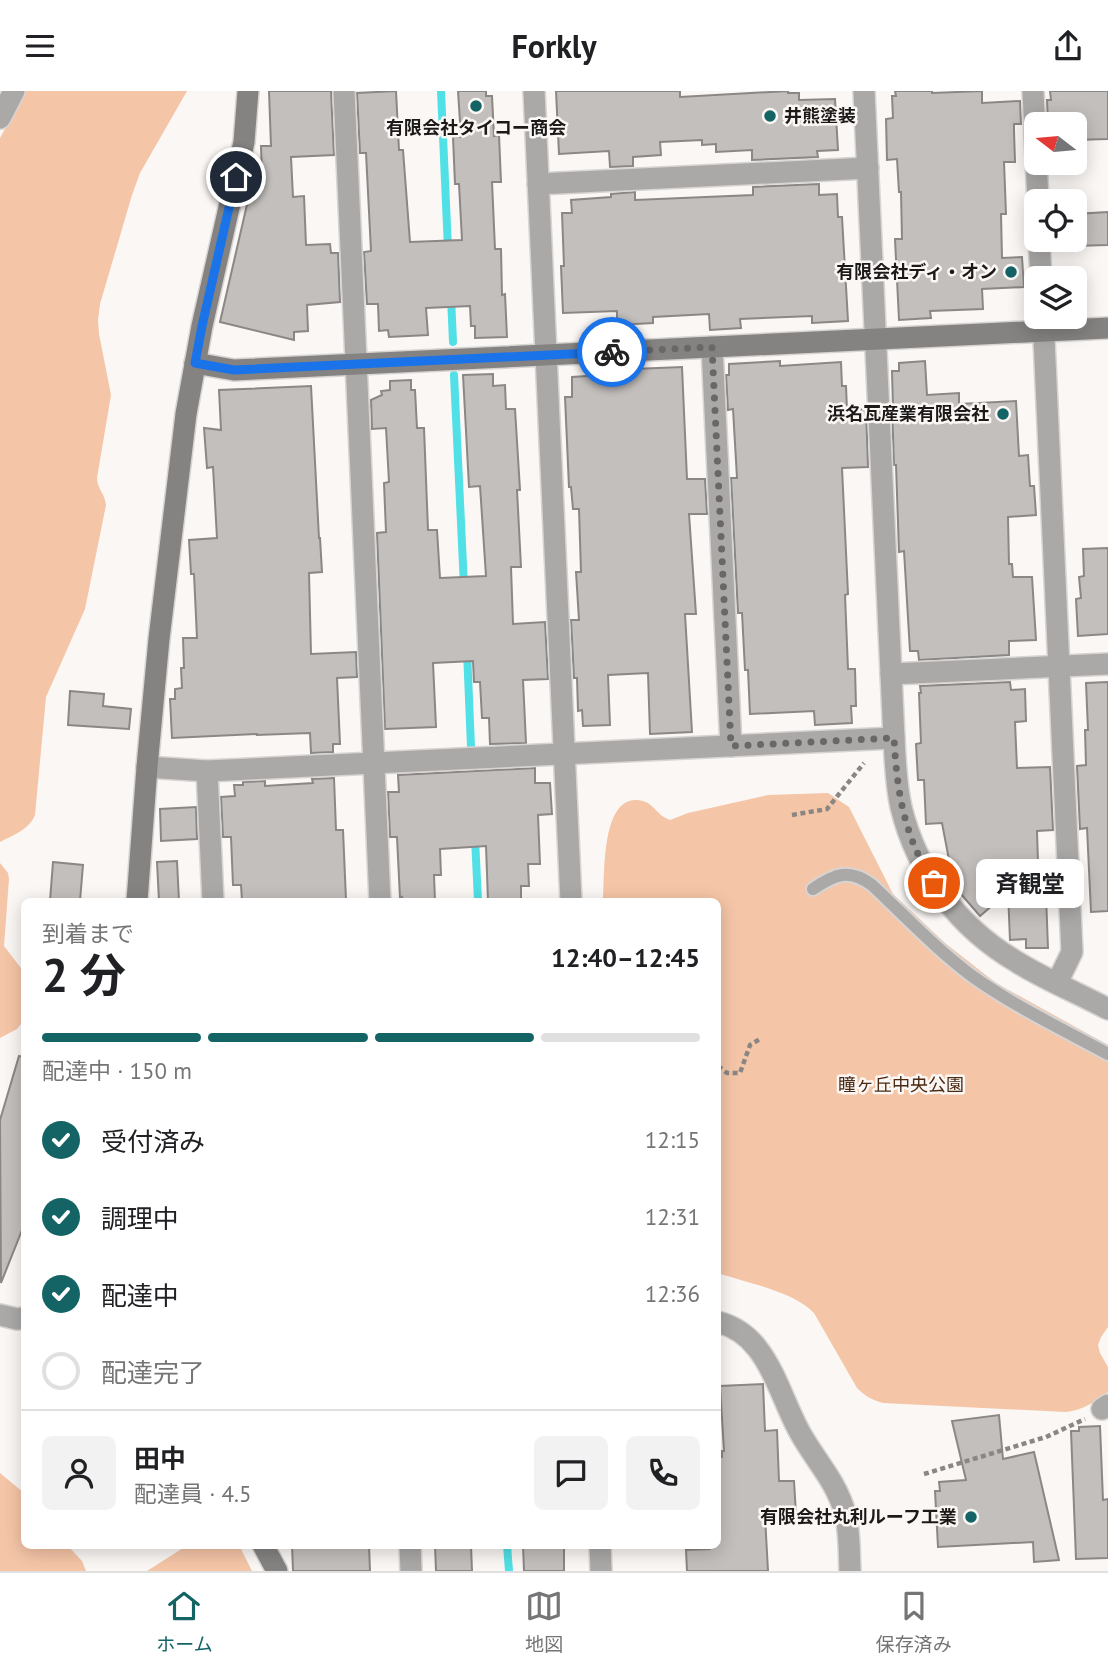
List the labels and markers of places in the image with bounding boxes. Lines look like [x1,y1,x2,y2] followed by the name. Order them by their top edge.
[468,98,484,114] marker: 有限会社タイコー商会
[784,104,856,127] place label: 井熊塗装
[762,108,778,124] marker: 井熊塗装
[386,116,566,139] place label: 有限会社タイコー商会
[206,147,266,207] pin
[836,260,997,283] place label: 有限会社ディ・オン
[1003,264,1019,280] marker: 有限会社ディ・オン
[827,402,989,425] place label: 浜名瓦産業有限会社
[995,406,1011,422] marker: 浜名瓦産業有限会社
[904,853,964,913] pin
[976,859,1084,907] callout: 斉観堂
[760,1505,957,1528] place label: 有限会社丸利ルーフ工業
[963,1509,979,1525] marker: 有限会社丸利ルーフ工業

